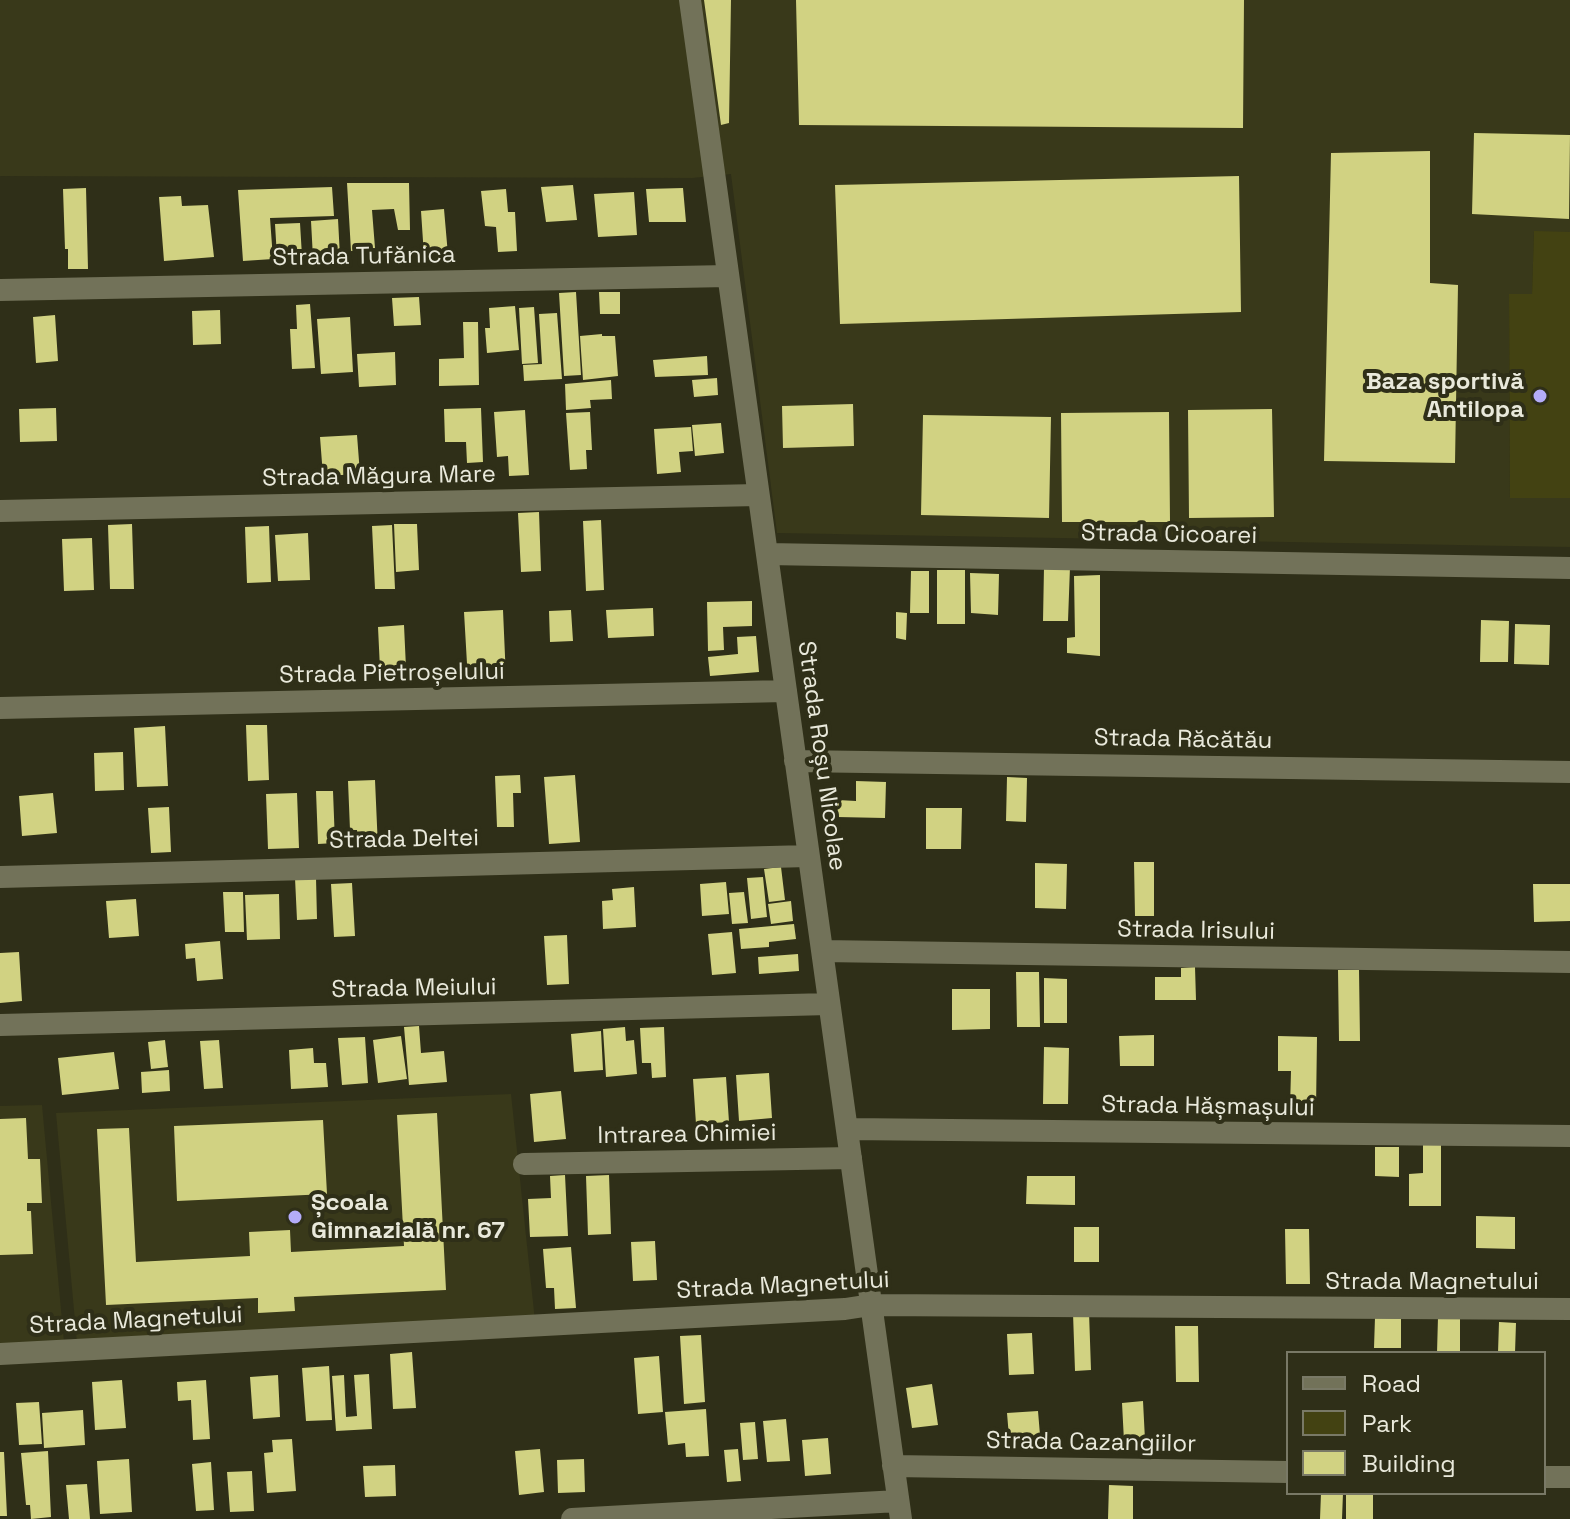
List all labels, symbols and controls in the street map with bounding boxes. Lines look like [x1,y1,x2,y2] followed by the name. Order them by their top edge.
[272,241,456,273] street label: Strada Tufănica
[1366,368,1524,424] place label: Baza sportivă Antilopa
[1531,387,1549,405] marker: Baza sportivă Antilopa
[262,461,496,493] street label: Strada Măgura Mare
[1081,519,1257,551] street label: Strada Cicoarei
[791,639,851,873] street label: Strada Roșu Nicolae
[279,658,505,690] street label: Strada Pietroșelului
[1094,724,1272,756] street label: Strada Răcătău
[329,824,479,856] street label: Strada Deltei
[1117,915,1275,947] street label: Strada Irisului
[331,973,497,1005] street label: Strada Meiului
[1101,1091,1315,1123] street label: Strada Hășmașului
[597,1119,777,1151] street label: Intrarea Chimiei
[311,1189,505,1245] place label: Școala Gimnazială nr. 67
[286,1208,304,1226] marker: Școala Gimnazială nr. 67
[676,1266,890,1306] street label: Strada Magnetului
[1325,1268,1539,1296] street label: Strada Magnetului
[29,1301,243,1341] street label: Strada Magnetului
[1286,1351,1546,1495] legend
[1362,1368,1421,1399] text: Road
[1362,1408,1412,1439] text: Park
[986,1427,1196,1459] street label: Strada Cazangiilor
[1362,1448,1456,1479] text: Building

